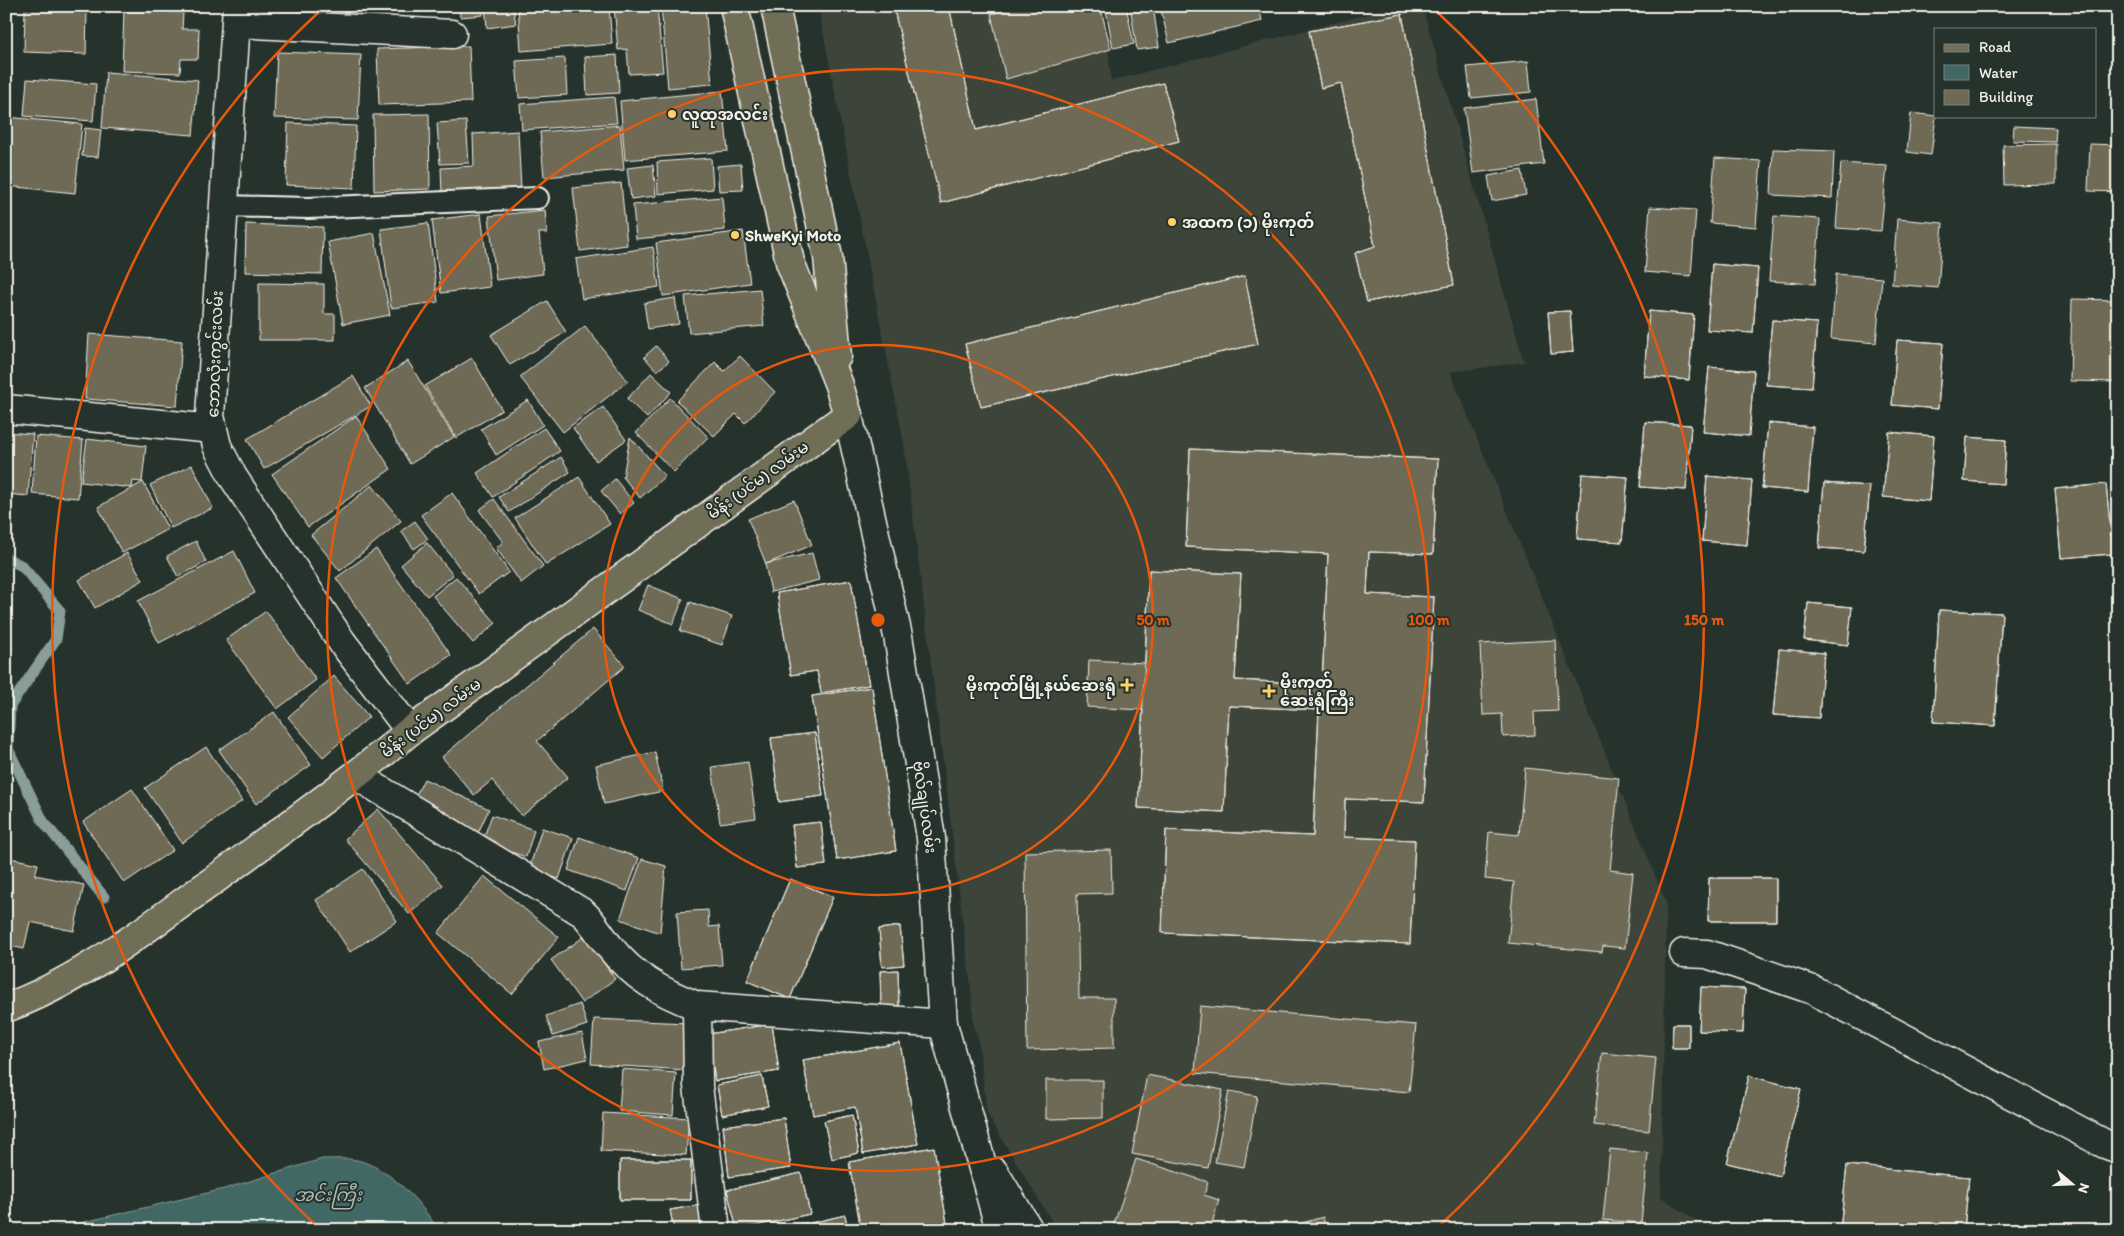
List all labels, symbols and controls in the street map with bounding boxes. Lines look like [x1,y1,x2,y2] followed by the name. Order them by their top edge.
[1934,28,2096,118] legend
[1979,38,2012,56] text: Road
[1979,64,2018,82] text: Water
[1979,88,2033,106] text: Building
[682,103,768,128] place label: လူထုအလင်း
[666,108,678,120] marker: လူထုအလင်း
[1182,211,1314,236] place label: အထက (၁) မိုးကုတ်
[1166,216,1178,228] marker: အထက (၁) မိုးကုတ်
[745,226,841,246] place label: ShweKyi Moto
[729,229,741,241] marker: ShweKyi Moto
[201,290,232,418] street label: ‌ဘောလုံးကွင်းလမ်း
[703,435,815,526] street label: မိန်း (ပင်မ) လမ်းမ
[869,611,887,629] centre of rings
[1136,611,1170,629] text: 50 m
[1408,611,1450,629] text: 100 m
[1684,611,1724,629] text: 150 m
[1280,671,1354,714] place label: မိုးကုတ်‌ ‌ဆေးရုံကြီး
[376,673,487,765] street label: မိန်း (ပင်မ) လမ်းမ
[966,674,1116,699] place label: မိုးကုတ်မြို့နယ်ဆေးရုံ
[1120,678,1134,692] marker: မိုးကုတ်မြို့နယ်ဆေးရုံ
[1262,684,1276,698] marker: မိုးကုတ်‌ ‌ဆေးရုံကြီး
[904,759,943,855] street label: ဗိုလ်‌ချုပ်‌လမ်း
[2046,1158,2096,1208] north arrow
[2074,1181,2093,1195] text: N
[294,1182,364,1210] water label: အင်းကြီး

